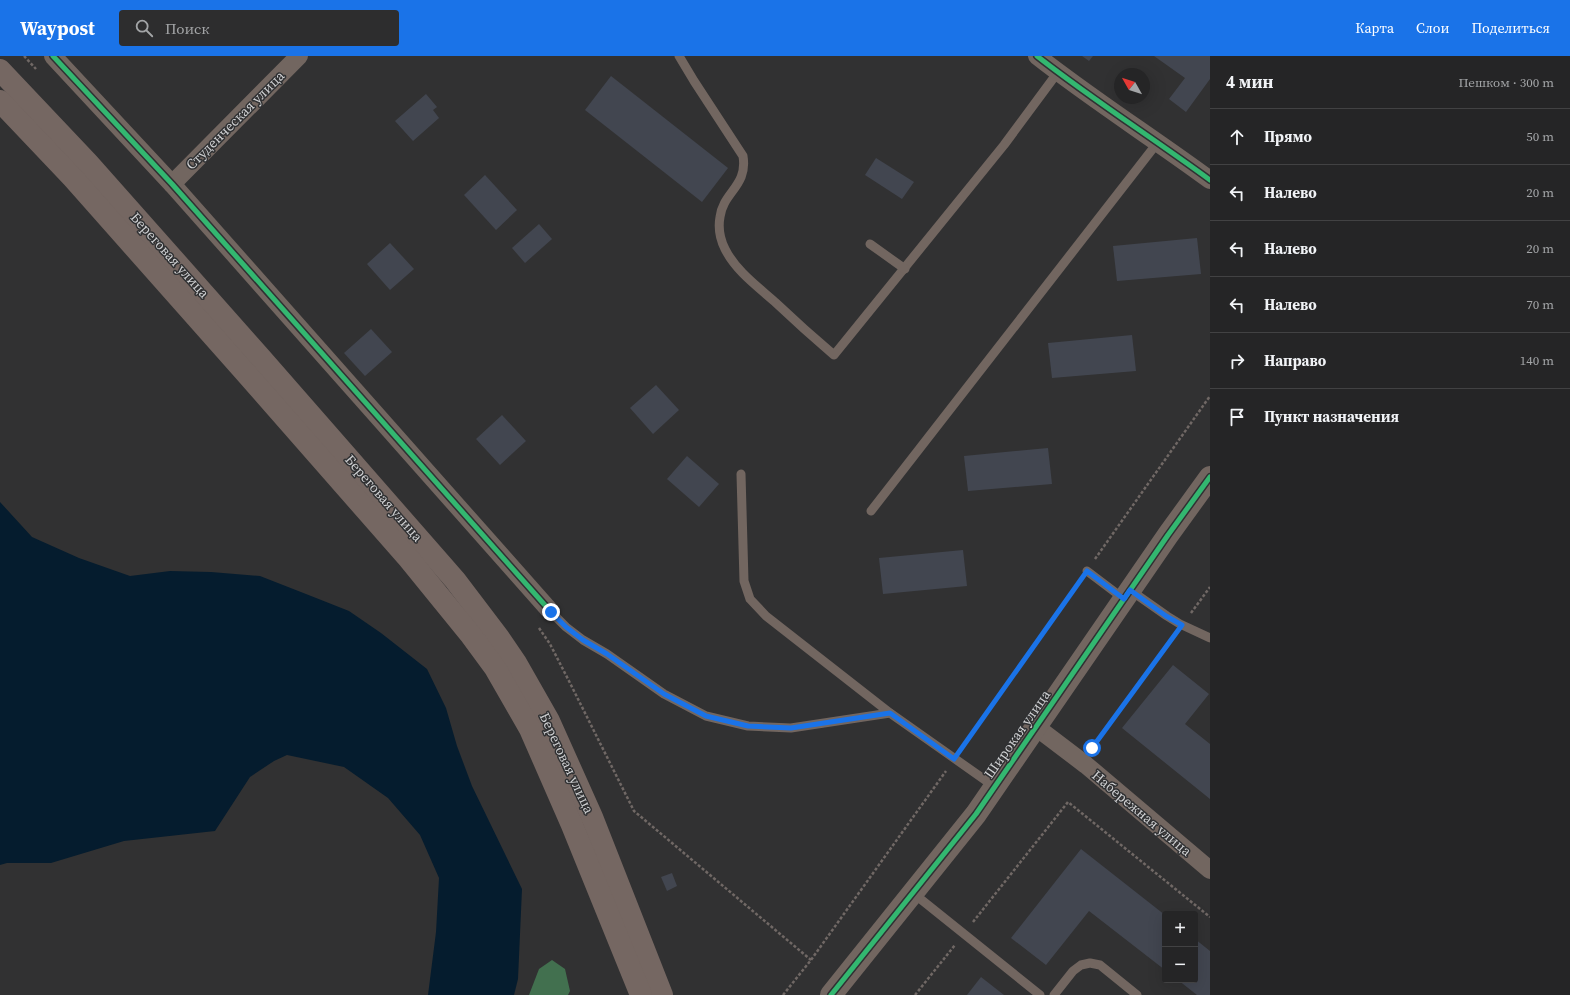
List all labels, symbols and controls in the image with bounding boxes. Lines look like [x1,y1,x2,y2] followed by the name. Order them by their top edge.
[119,10,399,46] search box
[20,15,95,41] text: Waypost
[133,17,155,39] icon: search
[165,18,210,39] text: Поиск
[1355,18,1394,38] text: Карта
[1416,18,1450,38] text: Слои
[1472,18,1550,38] text: Поделиться
[181,65,290,174] street label: Студенческая улица
[1114,68,1150,104] north arrow
[1226,70,1274,94] text: 4 мин
[1459,74,1554,91] text: Пешком · 300 m
[1226,126,1248,148] icon: ahead
[1264,126,1312,147] text: Прямо
[1526,128,1554,145] text: 50 m
[1226,182,1248,204] icon: left
[1264,182,1317,203] text: Налево
[1526,184,1554,201] text: 20 m
[126,208,215,303] street label: Береговая улица
[1226,238,1248,260] icon: left
[1264,238,1317,259] text: Налево
[1526,240,1554,257] text: 20 m
[1226,294,1248,316] icon: left
[1264,294,1317,315] text: Налево
[1526,296,1554,313] text: 70 m
[1226,350,1248,372] icon: right
[1264,350,1326,371] text: Направо
[1520,352,1554,369] text: 140 m
[1226,406,1248,428] icon: arrive
[1264,406,1399,427] text: Пункт назначения
[341,450,428,546] street label: Береговая улица
[542,603,560,621] route end
[979,685,1056,782] street label: Широкая улица
[535,709,600,818] street label: Береговая улица
[1083,739,1101,757] route start
[1088,765,1197,861] street label: Набережная улица
[1162,911,1198,983] map controls
[1162,911,1198,947] button: +
[1162,947,1198,983] button: −

